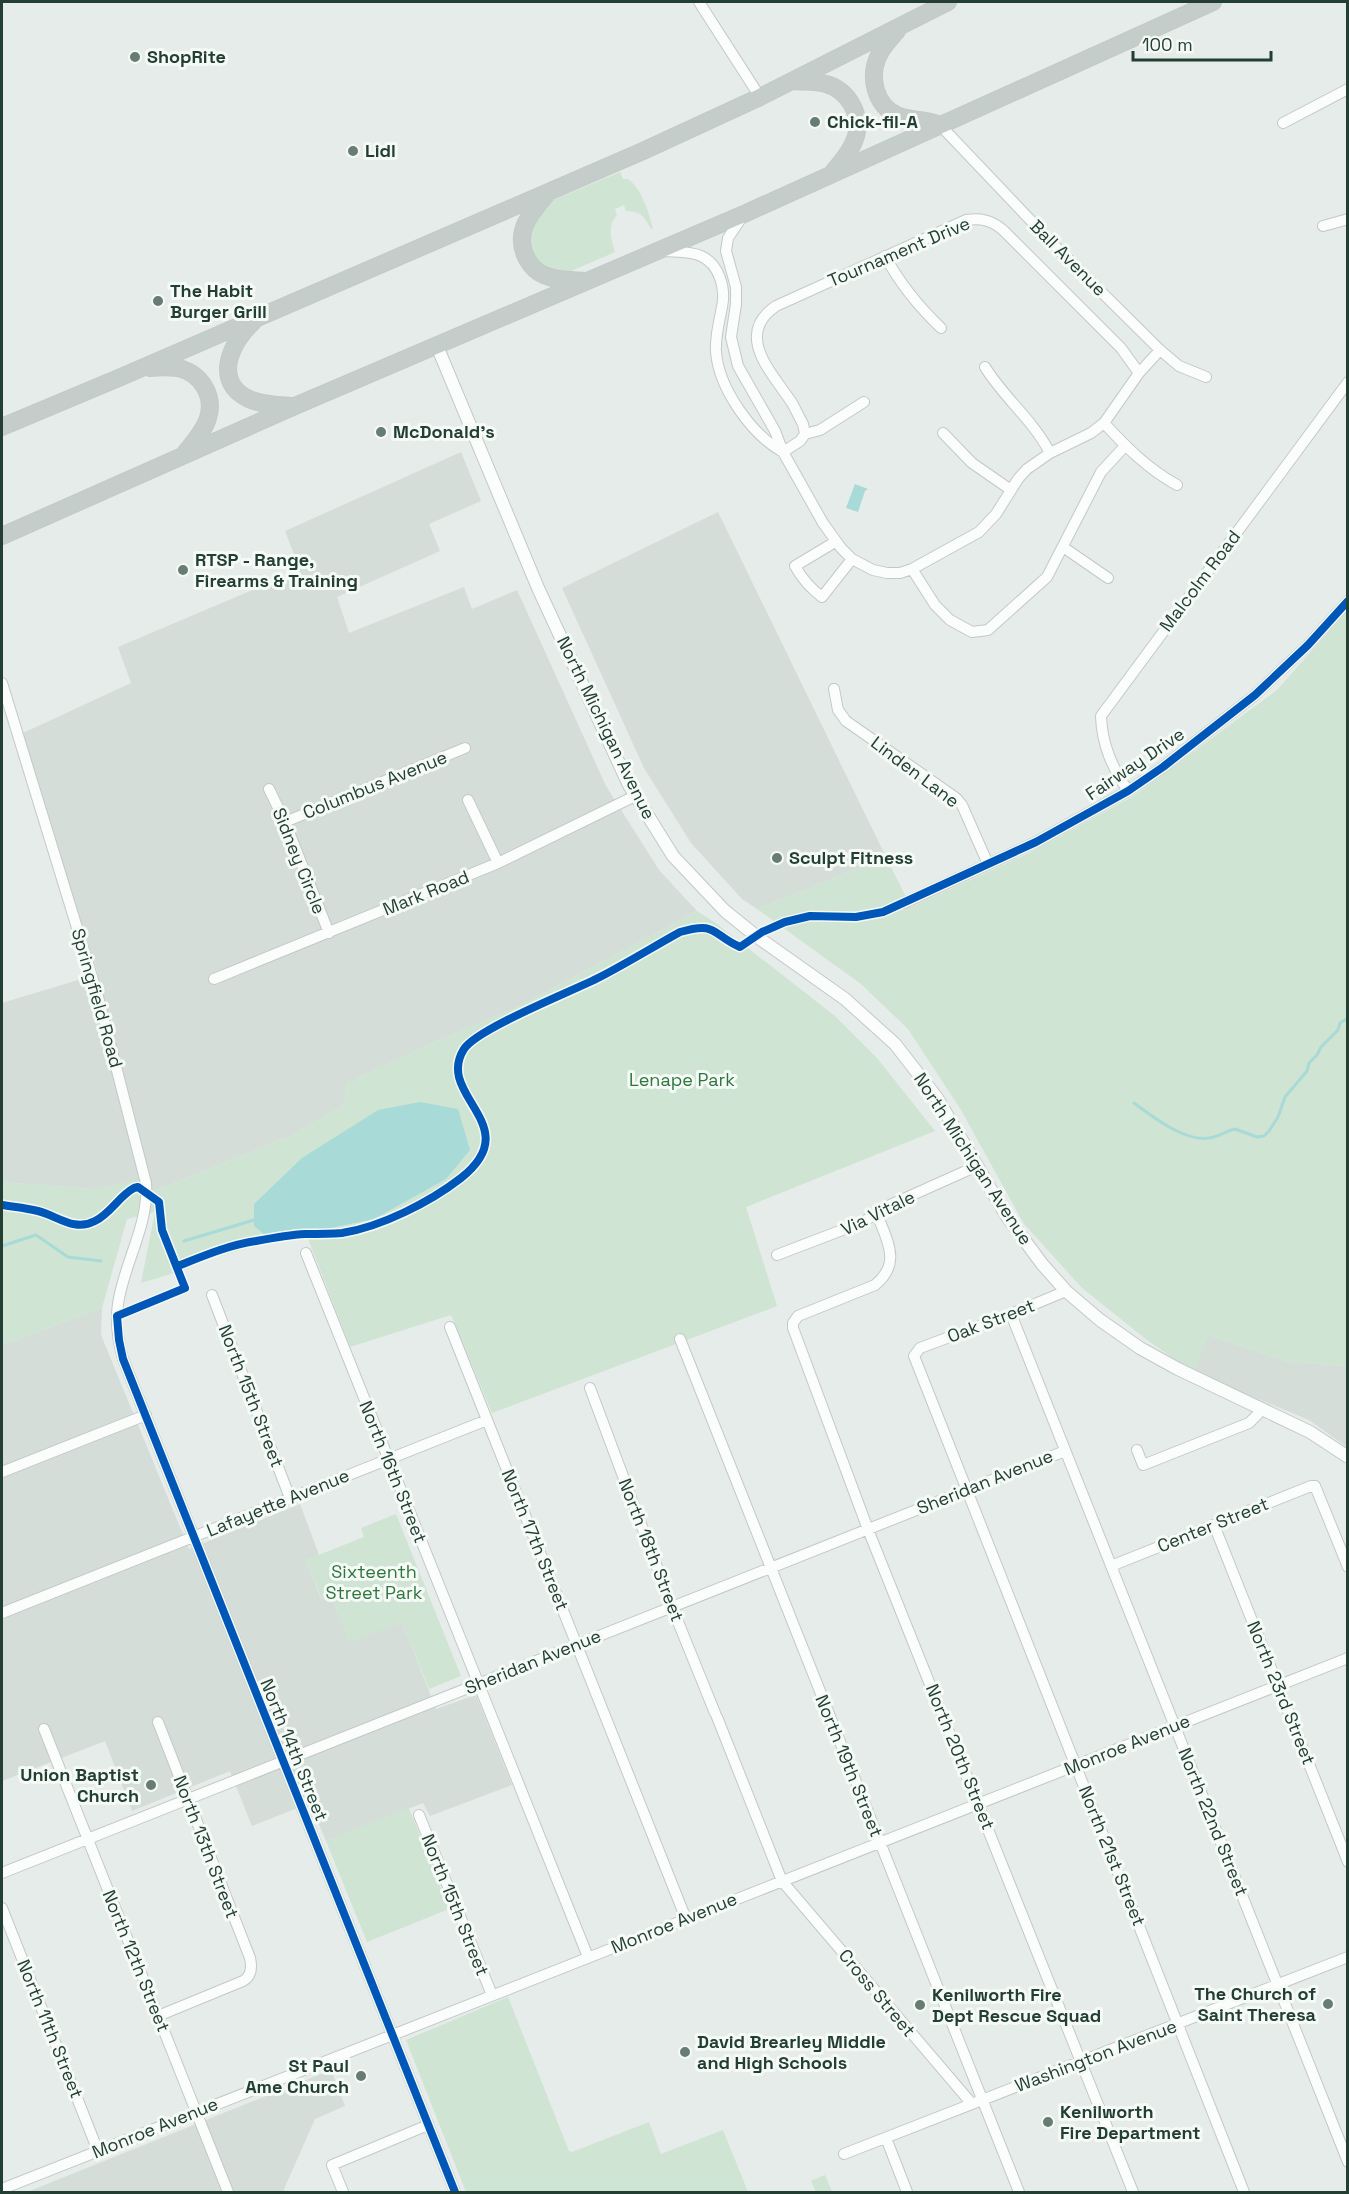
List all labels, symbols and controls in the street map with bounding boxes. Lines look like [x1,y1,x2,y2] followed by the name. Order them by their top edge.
[1133,24,1271,62] scale bar
[1142,33,1193,56] text: 100 m
[147,45,226,68] place label: ShopRite
[128,50,142,64] marker: ShopRite
[827,110,918,133] place label: Chick-fil-A
[808,115,822,129] marker: Chick-fil-A
[365,139,396,162] place label: Lidl
[346,144,360,158] marker: Lidl
[824,211,973,292] street label: Tournament Drive
[1025,215,1111,301] street label: Ball Avenue
[170,279,267,323] place label: The Habit Burger Grill
[151,294,165,308] marker: The Habit Burger Grill
[393,420,495,443] place label: McDonald's
[374,425,388,439] marker: McDonald's
[1154,525,1245,636] street label: Malcolm Road
[195,548,358,592] place label: RTSP - Range, Firearms & Training
[176,563,190,577] marker: RTSP - Range, Firearms & Training
[552,632,661,823] street label: North Michigan Avenue
[1081,722,1189,805] street label: Fairway Drive
[866,731,964,812] street label: Linden Lane
[299,745,450,824] street label: Columbus Avenue
[268,804,331,917] street label: Sidney Circle
[789,846,913,869] place label: Sculpt Fitness
[770,851,784,865] marker: Sculpt Fitness
[379,865,472,920] street label: Mark Road
[67,926,128,1070] street label: Springfield Road
[629,1068,735,1091] park label: Lenape Park
[909,1068,1038,1249] street label: North Michigan Avenue
[837,1185,919,1240] street label: Via Vitale
[944,1293,1038,1348] street label: Oak Street
[214,1321,289,1470] street label: North 15th Street
[354,1397,432,1546] street label: North 16th Street
[913,1444,1056,1519] street label: Sheridan Avenue
[203,1463,353,1542] street label: Lafayette Avenue
[497,1466,574,1614] street label: North 17th Street
[614,1475,689,1625] street label: North 18th Street
[1154,1492,1272,1557] street label: Center Street
[325,1560,423,1604] park label: Sixteenth Street Park
[1242,1618,1321,1768] street label: North 23rd Street
[461,1624,604,1699] street label: Sheridan Avenue
[255,1675,334,1824] street label: North 14th Street
[921,1681,1000,1833] street label: North 20th Street
[810,1691,888,1840] street label: North 19th Street
[1060,1709,1193,1780] street label: Monroe Avenue
[1173,1744,1254,1899] street label: North 22nd Street
[20,1763,139,1807] place label: Union Baptist Church
[169,1772,244,1921] street label: North 13th Street
[144,1778,158,1792] marker: Union Baptist Church
[1074,1782,1151,1929] street label: North 21st Street
[417,1830,494,1979] street label: North 15th Street
[97,1886,175,2035] street label: North 12th Street
[607,1887,740,1958] street label: Monroe Avenue
[834,1944,921,2041] street label: Cross Street
[12,1956,89,2102] street label: North 11th Street
[1194,1982,1317,2026] place label: The Church of Saint Theresa
[932,1983,1101,2027] place label: Kenilworth Fire Dept Rescue Squad
[1321,1997,1335,2011] marker: The Church of Saint Theresa
[913,1998,927,2012] marker: Kenilworth Fire Dept Rescue Squad
[1012,2014,1180,2097] street label: Washington Avenue
[697,2030,886,2074] place label: David Brearley Middle and High Schools
[678,2045,692,2059] marker: David Brearley Middle and High Schools
[245,2054,349,2098] place label: St Paul Ame Church
[354,2069,368,2083] marker: St Paul Ame Church
[88,2092,221,2163] street label: Monroe Avenue
[1060,2100,1201,2144] place label: Kenilworth Fire Department
[1041,2115,1055,2129] marker: Kenilworth Fire Department

